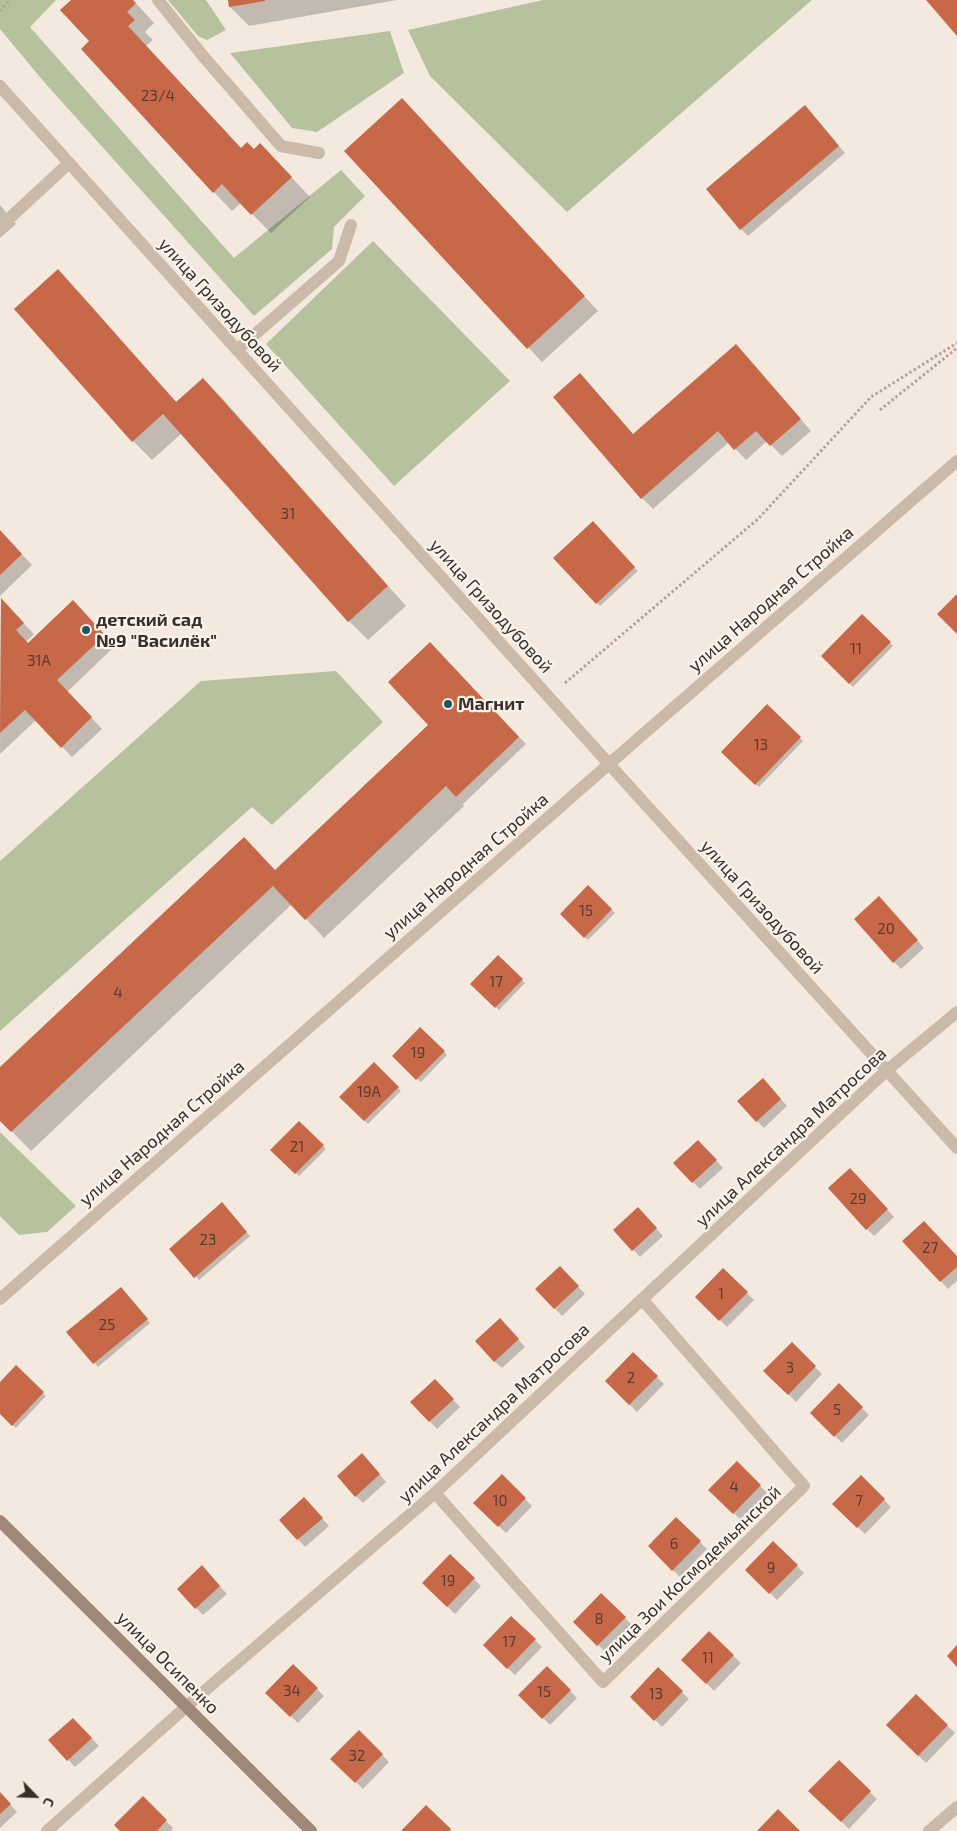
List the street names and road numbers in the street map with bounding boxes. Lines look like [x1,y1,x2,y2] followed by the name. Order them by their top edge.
[154,233,286,377] street label: улица Гризодубовой
[684,521,858,677] street label: улица Народная Стройка
[425,534,557,678] street label: улица Гризодубовой
[379,788,553,944] street label: улица Народная Стройка
[696,835,828,979] street label: улица Гризодубовой
[691,1043,891,1231] street label: улица Александра Матросова
[75,1055,249,1211] street label: улица Народная Стройка
[394,1319,594,1507] street label: улица Александра Матросова
[594,1481,786,1667] street label: улица Зои Космодемьянской
[112,1607,224,1719] street label: улица Осипенко

